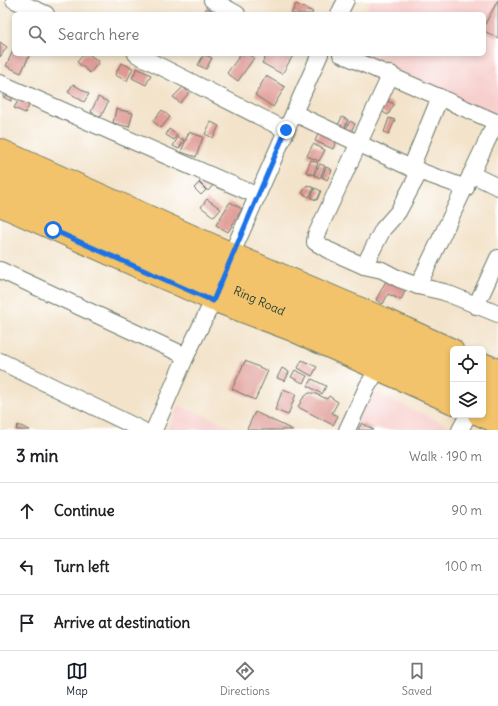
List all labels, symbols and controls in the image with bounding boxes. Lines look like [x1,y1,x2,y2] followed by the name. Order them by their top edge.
[12,12,486,56] search box
[26,23,48,45] icon: search
[58,25,139,44] text: Search here
[277,121,295,139] route end
[44,221,62,239] route start
[231,282,288,318] street label: Ring Road
[450,346,486,418] map controls
[450,346,486,382] button: locate
[450,382,486,418] button: layers
[16,445,58,467] text: 3 min
[409,448,482,465] text: Walk · 190 m
[16,500,38,522] icon: ahead
[54,501,115,520] text: Continue
[451,502,482,519] text: 90 m
[16,556,38,578] icon: left
[54,557,109,576] text: Turn left
[445,558,482,575] text: 100 m
[16,612,38,634] icon: arrive
[54,613,190,632] text: Arrive at destination
[66,660,88,698] tab: Map
[220,660,270,698] tab: Directions
[402,660,432,698] tab: Saved

